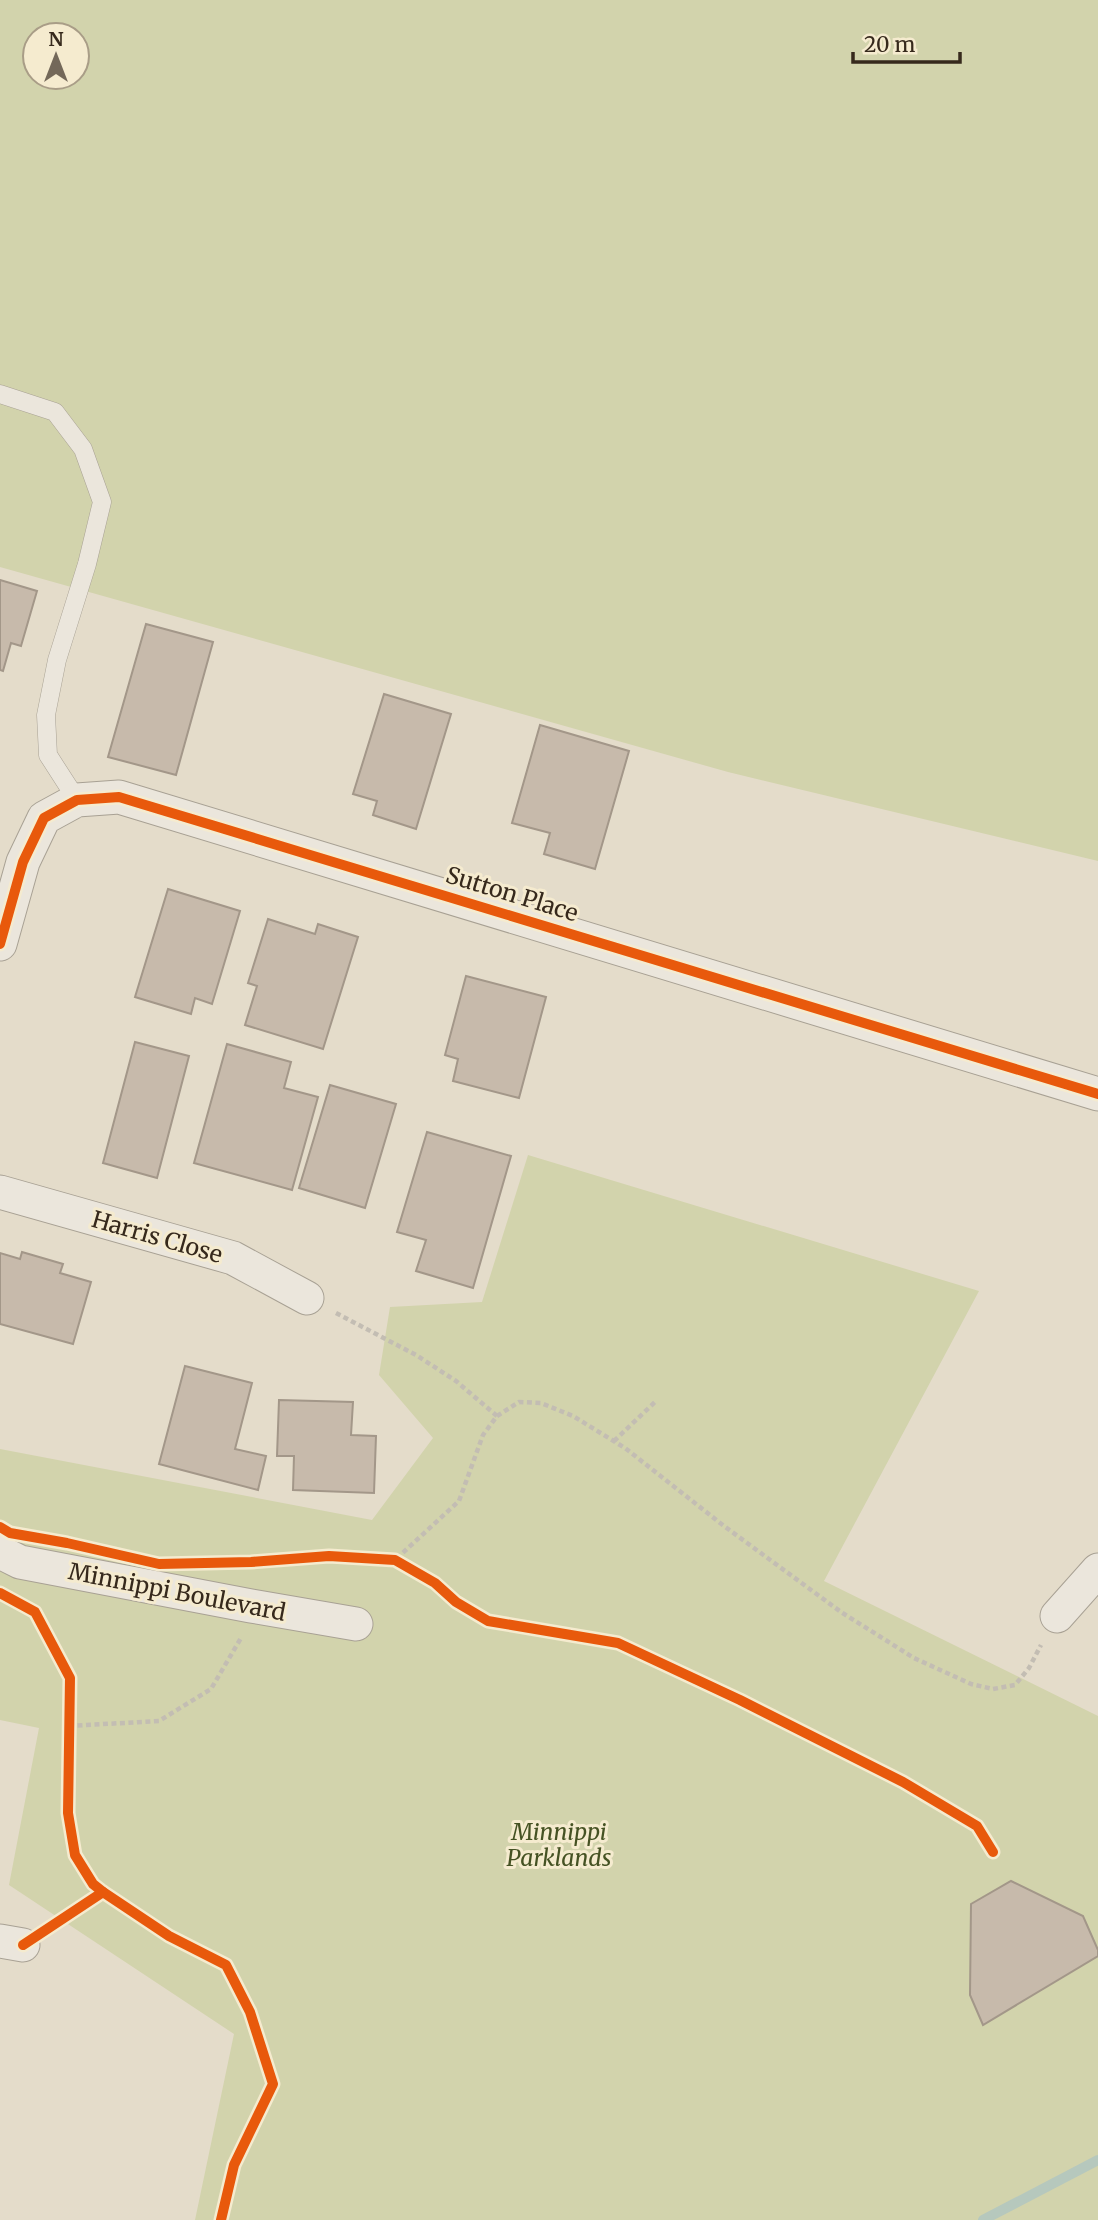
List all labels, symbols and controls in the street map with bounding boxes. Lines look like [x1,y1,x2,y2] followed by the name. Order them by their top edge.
[21,21,91,91] north arrow
[853,21,960,65] scale bar
[48,27,64,51] text: N
[864,31,916,58] text: 20 m
[443,860,582,927] street label: Sutton Place
[88,1204,226,1269] street label: Harris Close
[66,1556,288,1627] street label: Minnippi Boulevard
[507,1817,611,1872] park label: Minnippi Parklands

